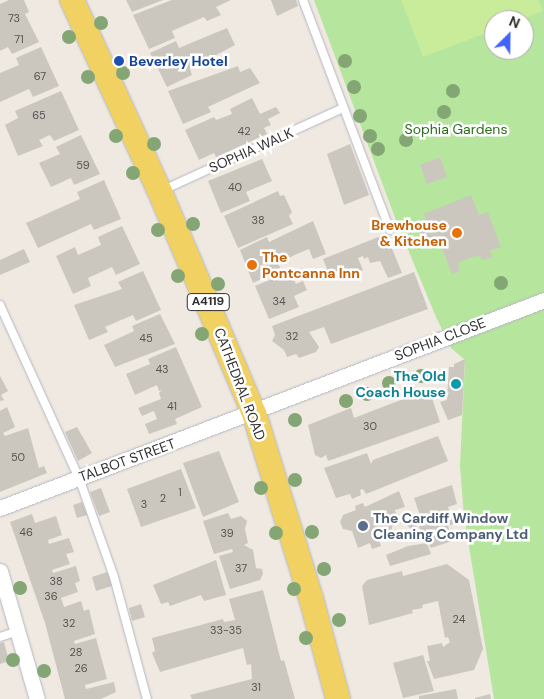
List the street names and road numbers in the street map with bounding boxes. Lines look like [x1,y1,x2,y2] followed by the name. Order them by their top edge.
[206,124,296,176] street label: SOPHIA WALK
[187,292,229,312] road number: A4119
[392,314,488,364] street label: SOPHIA CLOSE
[211,325,269,443] street label: CATHEDRAL ROAD
[76,435,178,485] street label: TALBOT STREET

